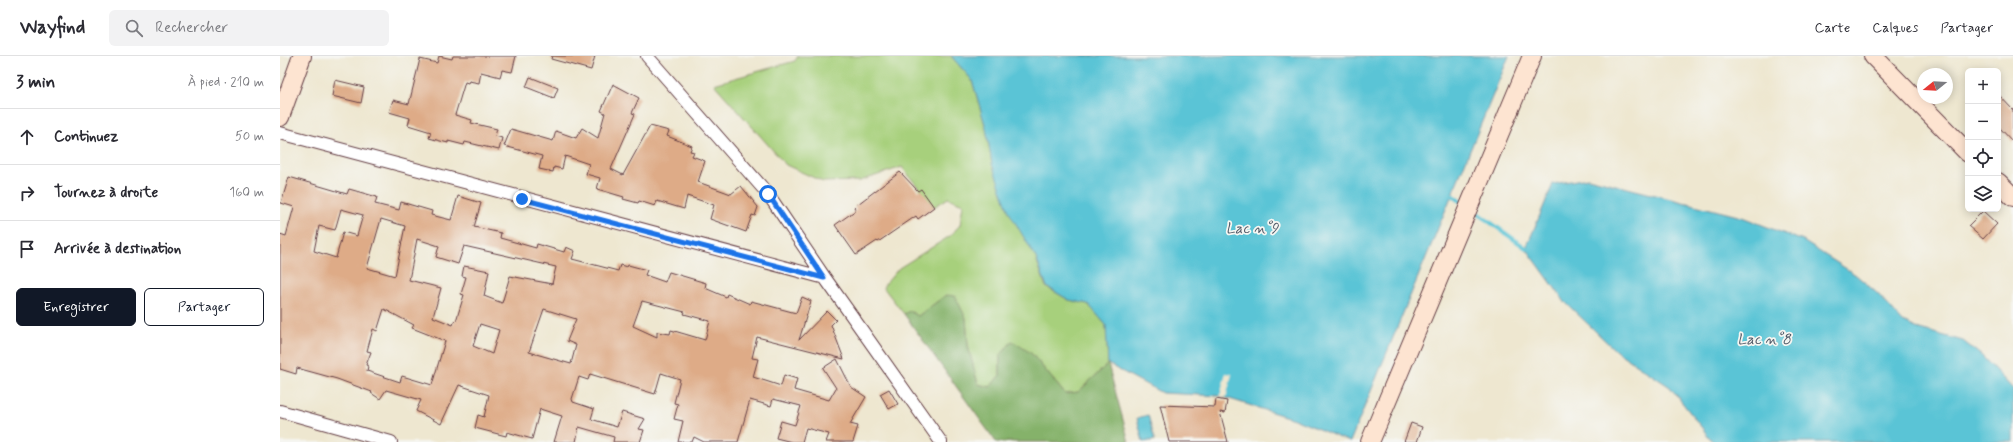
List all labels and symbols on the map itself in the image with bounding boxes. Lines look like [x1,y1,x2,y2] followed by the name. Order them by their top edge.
[1917,68,1953,104] north arrow
[759,185,777,203] route start
[513,190,531,208] route end
[1226,219,1280,239] water label: Lac n°9
[1737,330,1792,350] water label: Lac n°8

